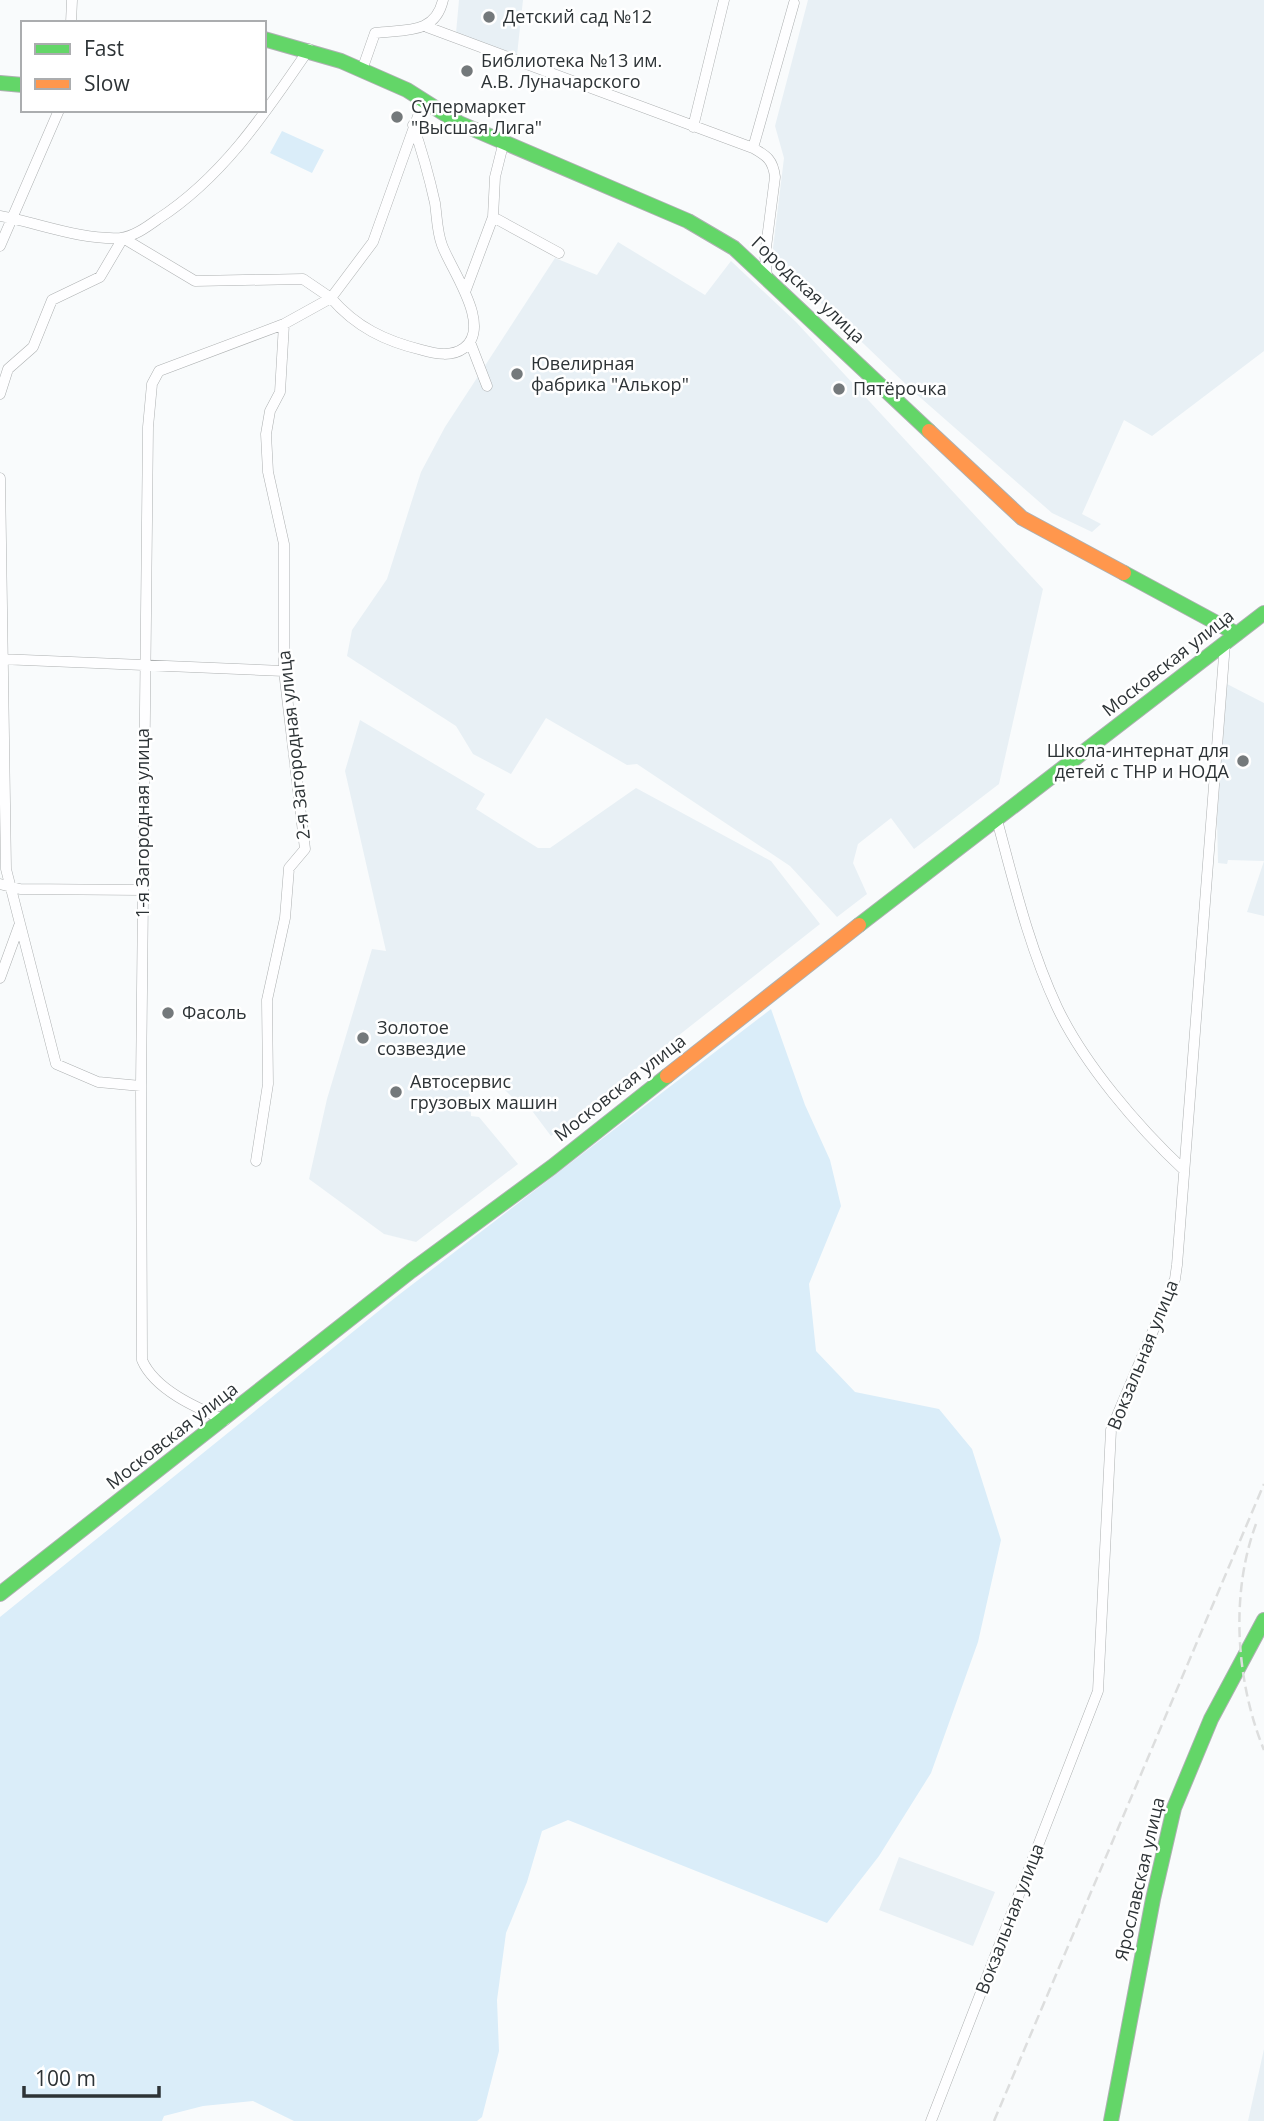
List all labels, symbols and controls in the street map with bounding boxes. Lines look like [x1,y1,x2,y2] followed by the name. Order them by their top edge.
[503,4,652,28] place label: Детский сад №12
[481,9,497,25] marker: Детский сад №12
[21,21,266,112] legend
[84,34,124,62] text: Fast
[481,48,662,93] place label: Библиотека №13 им. А.В. Луначарского
[459,63,475,79] marker: Библиотека №13 им. А.В. Луначарского
[84,69,130,97] text: Slow
[411,94,542,139] place label: Супермаркет "Высшая Лига"
[389,109,405,125] marker: Супермаркет "Высшая Лига"
[747,230,871,348] street label: Городская улица
[531,351,689,396] place label: Ювелирная фабрика "Алькор"
[509,366,525,382] marker: Ювелирная фабрика "Алькор"
[853,376,947,400] place label: Пятёрочка
[831,381,847,397] marker: Пятёрочка
[1097,603,1238,721] street label: Московская улица
[271,649,315,841] street label: 2-я Загородная улица
[130,728,154,918] street label: 1-я Загородная улица
[1047,738,1230,783] place label: Школа-интернат для детей с ТНР и НОДА
[1235,753,1251,769] marker: Школа-интернат для детей с ТНР и НОДА
[182,1000,247,1024] place label: Фасоль
[160,1005,176,1021] marker: Фасоль
[377,1015,466,1060] place label: Золотое созвездие
[549,1028,690,1146] street label: Московская улица
[355,1030,371,1046] marker: Золотое созвездие
[410,1069,558,1114] place label: Автосервис грузовых машин
[388,1084,404,1100] marker: Автосервис грузовых машин
[1101,1276,1183,1433] street label: Вокзальная улица
[101,1376,242,1494] street label: Московская улица
[1109,1795,1170,1963] street label: Ярославская улица
[969,1840,1049,1997] street label: Вокзальная улица
[24,2054,159,2098] scale bar
[35,2064,96,2092] text: 100 m

